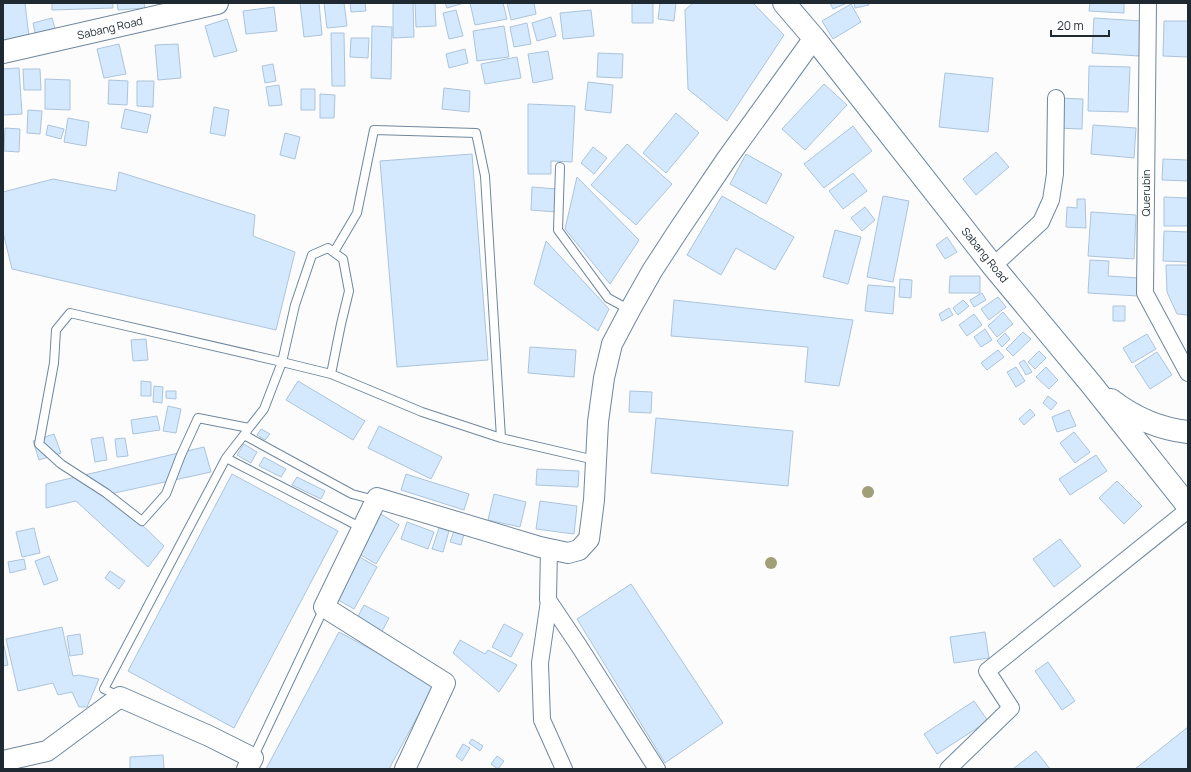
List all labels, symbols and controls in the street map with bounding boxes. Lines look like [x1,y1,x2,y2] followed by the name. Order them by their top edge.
[1051,12,1109,38] scale bar
[76,13,144,42] street label: Sabang Road
[1057,17,1084,34] text: 20 m
[1138,169,1153,217] street label: Querubin
[959,224,1012,285] street label: Sabang Road

